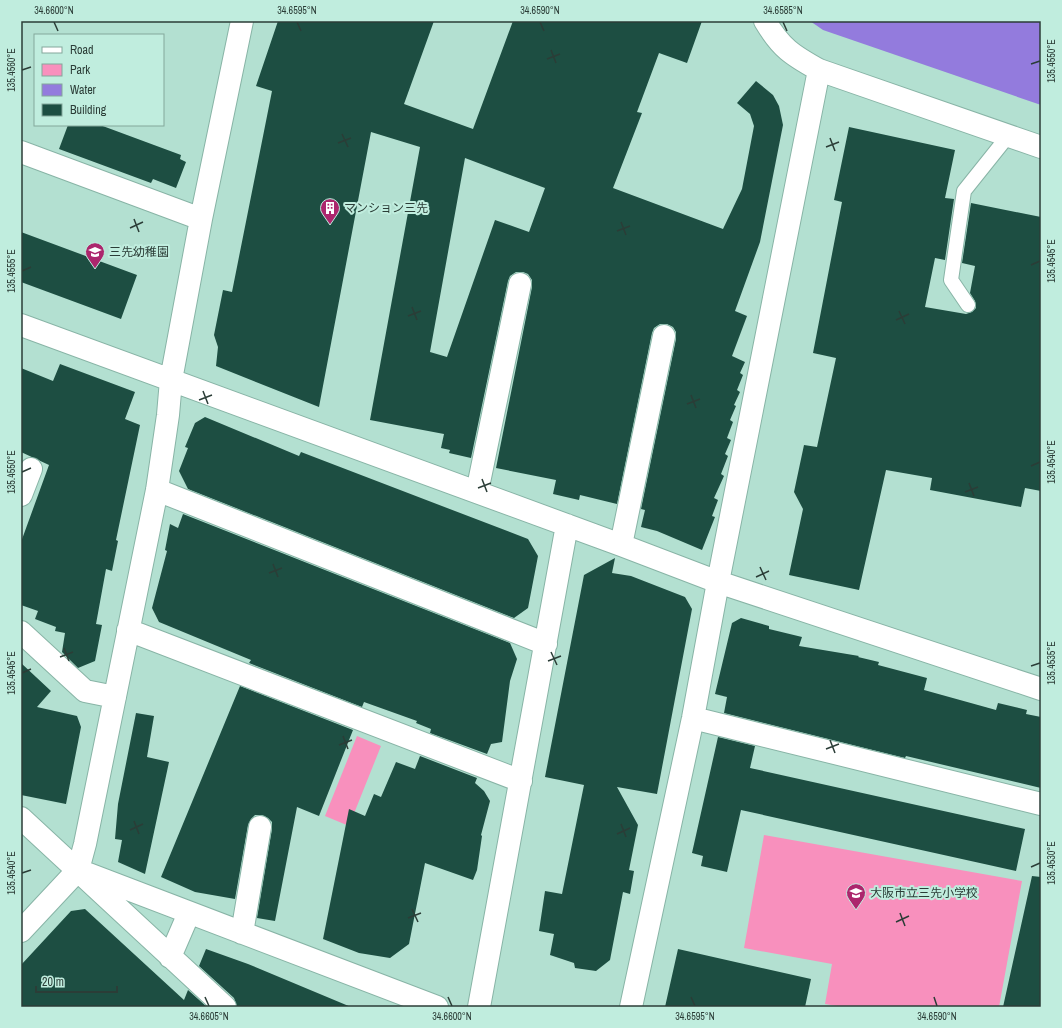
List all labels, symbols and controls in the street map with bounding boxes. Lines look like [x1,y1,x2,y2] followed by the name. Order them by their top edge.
[34,4,74,17] text: 34.6600°N
[277,4,317,17] text: 34.6595°N
[520,4,560,17] text: 34.6590°N
[763,4,803,17] text: 34.6585°N
[34,34,164,126] legend
[1045,39,1058,83] text: 135.4550°E
[70,42,94,58] text: Road
[5,48,18,92] text: 135.4560°E
[70,62,90,78] text: Park
[70,82,97,98] text: Water
[70,102,107,118] text: Building
[319,197,341,225] building icon: マンション三先
[344,200,428,216] place label: マンション三先
[1045,239,1058,283] text: 135.4545°E
[84,241,106,269] school or university icon: 三先幼稚園
[109,244,169,260] place label: 三先幼稚園
[5,249,18,293] text: 135.4555°E
[1045,440,1058,484] text: 135.4540°E
[5,450,18,494] text: 135.4550°E
[1045,641,1058,685] text: 135.4535°E
[5,651,18,695] text: 135.4545°E
[1045,841,1058,885] text: 135.4530°E
[5,851,18,895] text: 135.4540°E
[845,882,867,910] school or university icon: 大阪市立三先小学校
[870,885,978,901] place label: 大阪市立三先小学校
[36,968,117,994] scale bar
[42,974,64,990] text: 20 m
[189,1010,229,1023] text: 34.6605°N
[432,1010,472,1023] text: 34.6600°N
[675,1010,715,1023] text: 34.6595°N
[917,1010,957,1023] text: 34.6590°N

